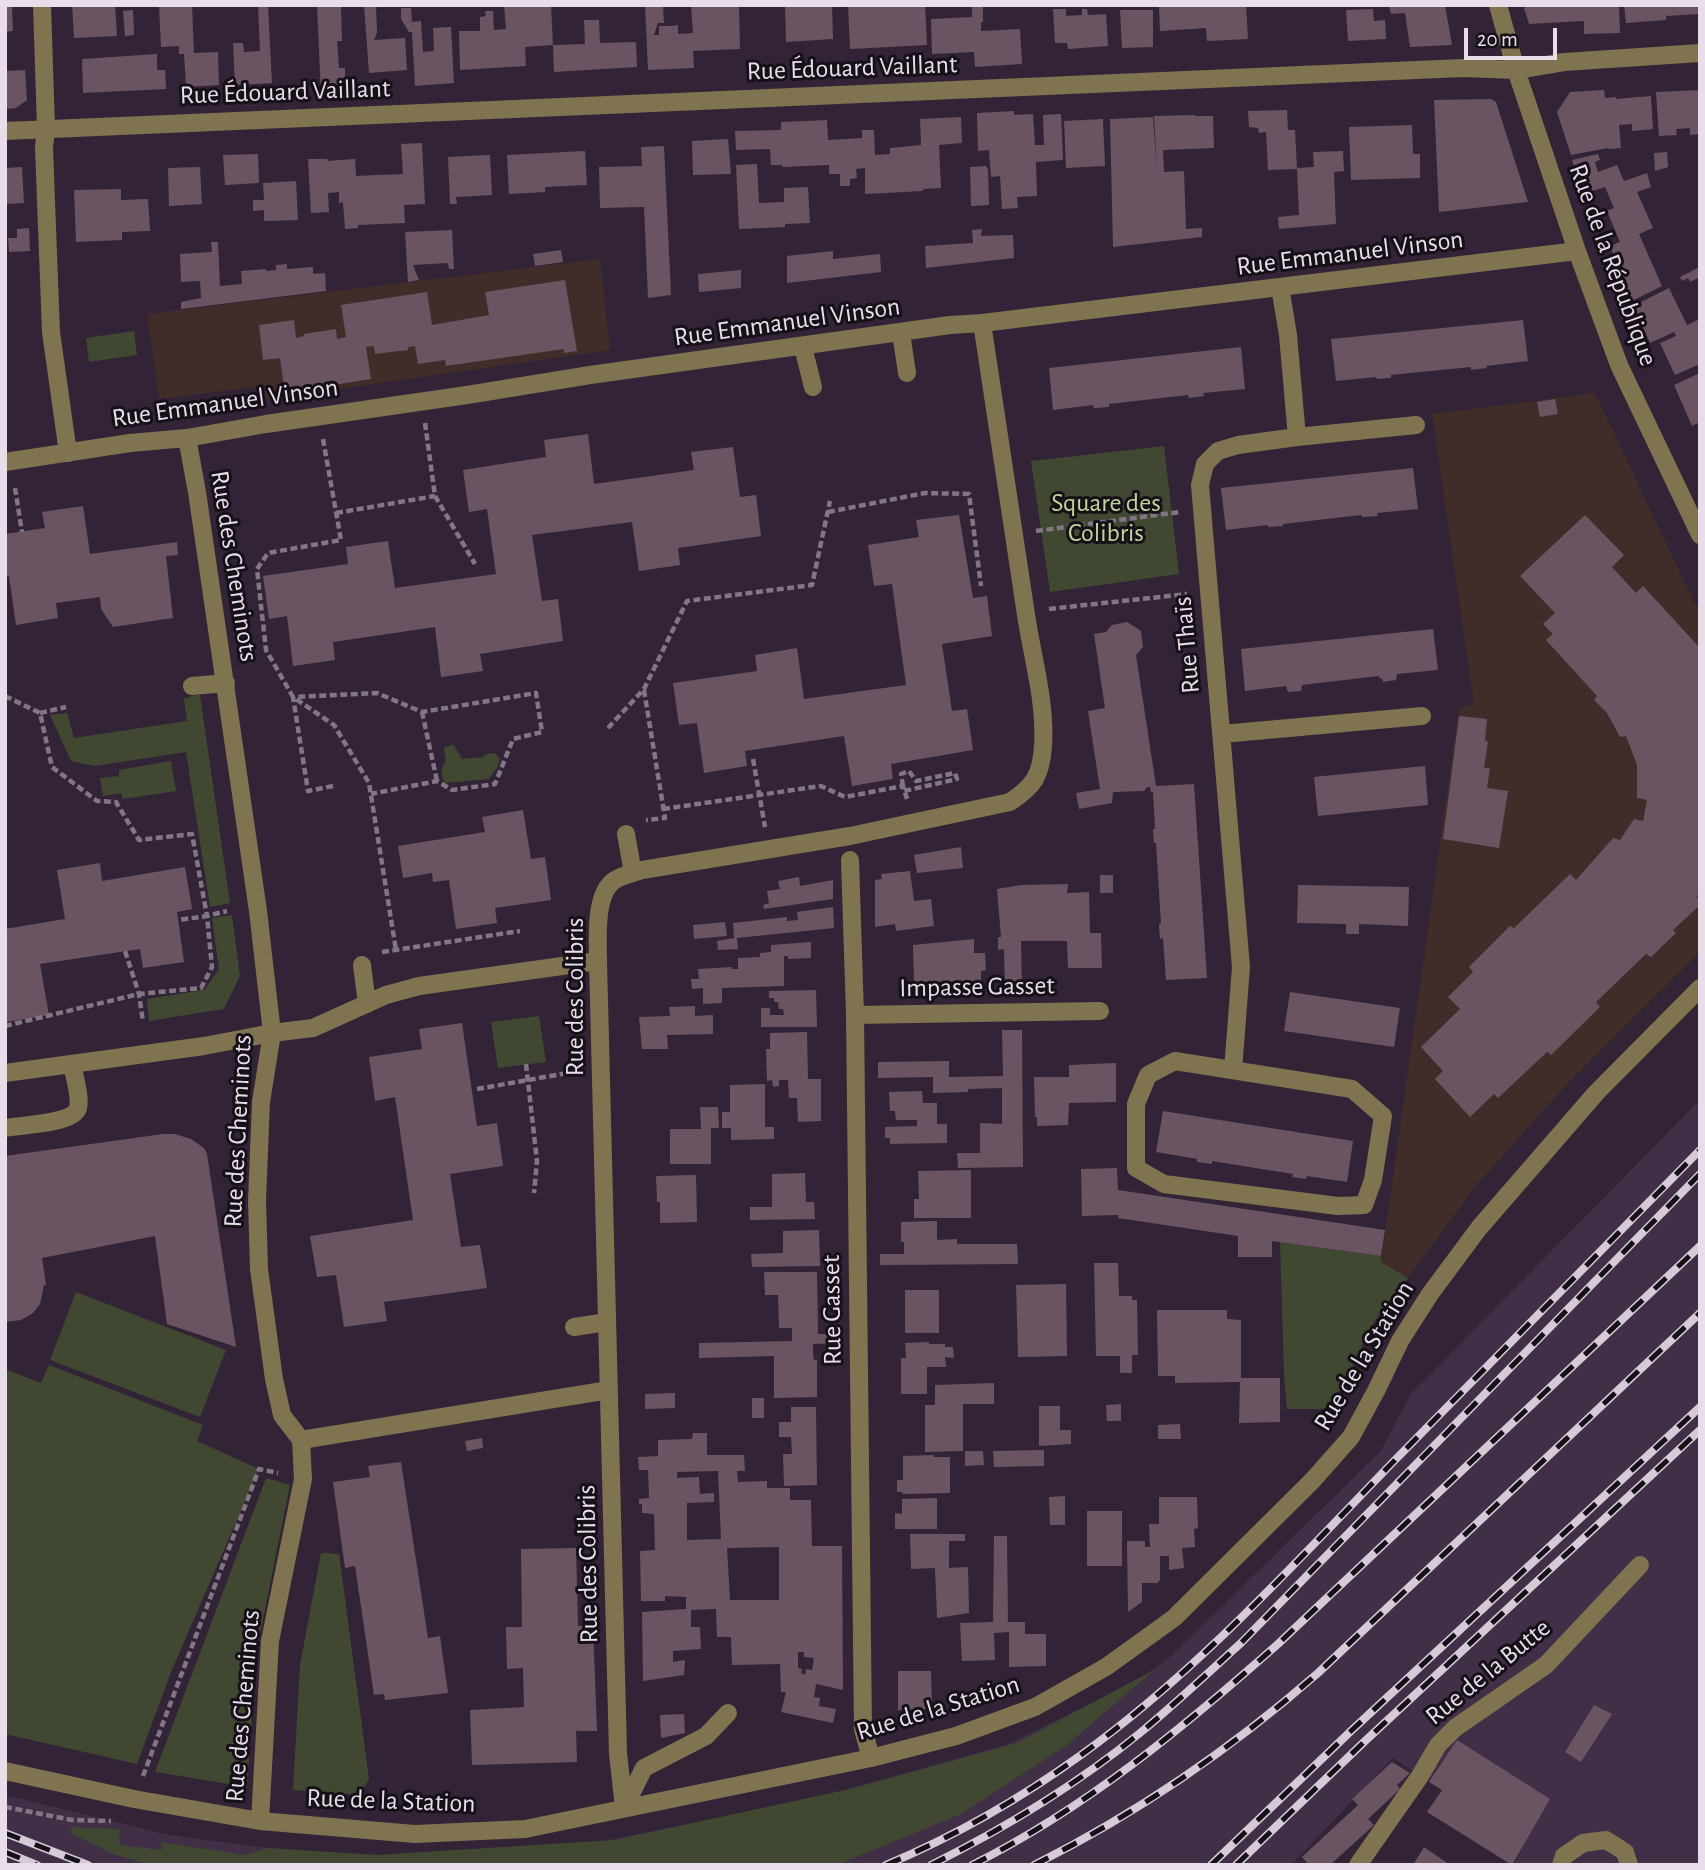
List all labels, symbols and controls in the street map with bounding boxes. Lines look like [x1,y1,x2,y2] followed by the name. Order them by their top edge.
[1467,14,1560,58] scale bar
[1477,29,1518,50] text: 20 m
[746,49,958,87] street label: Rue Édouard Vaillant
[179,73,391,111] street label: Rue Édouard Vaillant
[1562,160,1664,370] street label: Rue de la République
[1235,224,1465,282] street label: Rue Emmanuel Vinson
[672,291,902,353] street label: Rue Emmanuel Vinson
[110,372,340,434] street label: Rue Emmanuel Vinson
[203,468,265,664] street label: Rue des Cheminots
[1051,487,1161,548] park label: Square des Colibris
[1167,595,1207,695] street label: Rue Thaïs
[559,918,591,1076] street label: Rue des Colibris
[899,970,1055,1004] street label: Impasse Gasset
[217,1034,259,1228] street label: Rue des Cheminots
[815,1255,849,1365] street label: Rue Gasset
[1307,1276,1421,1436] street label: Rue de la Station
[571,1484,605,1644] street label: Rue des Colibris
[219,1609,267,1803] street label: Rue des Cheminots
[1419,1612,1557,1732] street label: Rue de la Butte
[853,1668,1023,1748] street label: Rue de la Station
[306,1782,476,1820] street label: Rue de la Station

